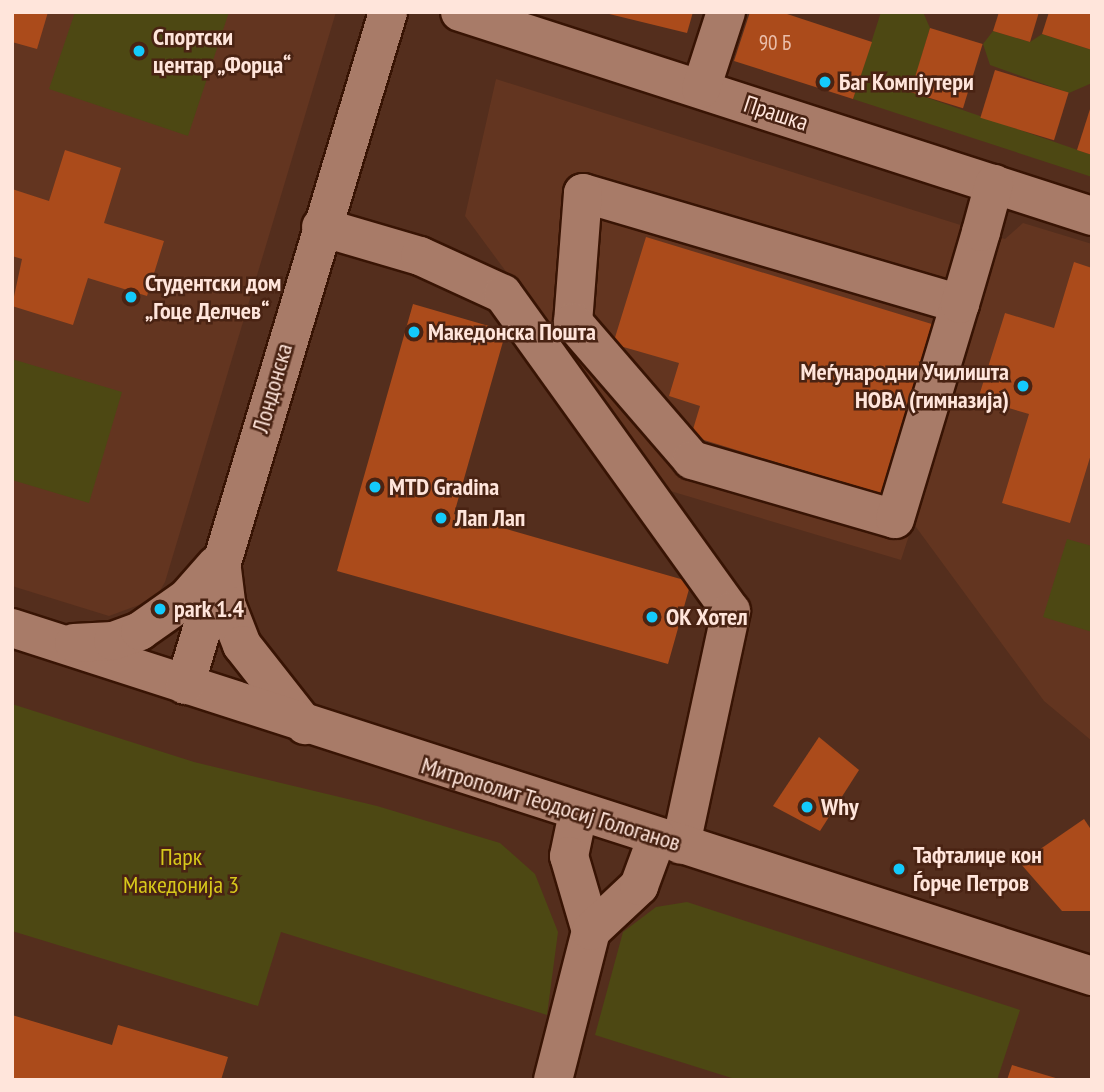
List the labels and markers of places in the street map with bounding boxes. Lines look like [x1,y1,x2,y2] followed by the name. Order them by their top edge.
[153,23,293,79] place label: Спортски центар „Форца“
[131,43,147,59] marker: Спортски центар „Форца“
[839,68,975,96] place label: Баг Компјутери
[817,74,833,90] marker: Баг Компјутери
[145,269,281,325] place label: Студентски дом „Гоце Делчев“
[123,289,139,305] marker: Студентски дом „Гоце Делчев“
[428,318,596,346] place label: Македонска Пошта
[406,324,422,340] marker: Македонска Пошта
[800,358,1009,414] place label: Меѓународни Училишта НОВА (гимназија)
[1015,378,1031,394] marker: Меѓународни Училишта НОВА (гимназија)
[389,473,500,501] place label: MTD Gradina
[367,479,383,495] marker: MTD Gradina
[455,504,526,532] place label: Лап Лап
[433,510,449,526] marker: Лап Лап
[174,595,245,623] place label: park 1.4
[152,601,168,617] marker: park 1.4
[666,603,748,631] place label: ОК Хотел
[644,609,660,625] marker: ОК Хотел
[821,793,859,821] place label: Why
[799,799,815,815] marker: Why
[913,841,1042,897] place label: Тафталиџе кон Ѓорче Петров
[891,861,907,877] marker: Тафталиџе кон Ѓорче Петров

